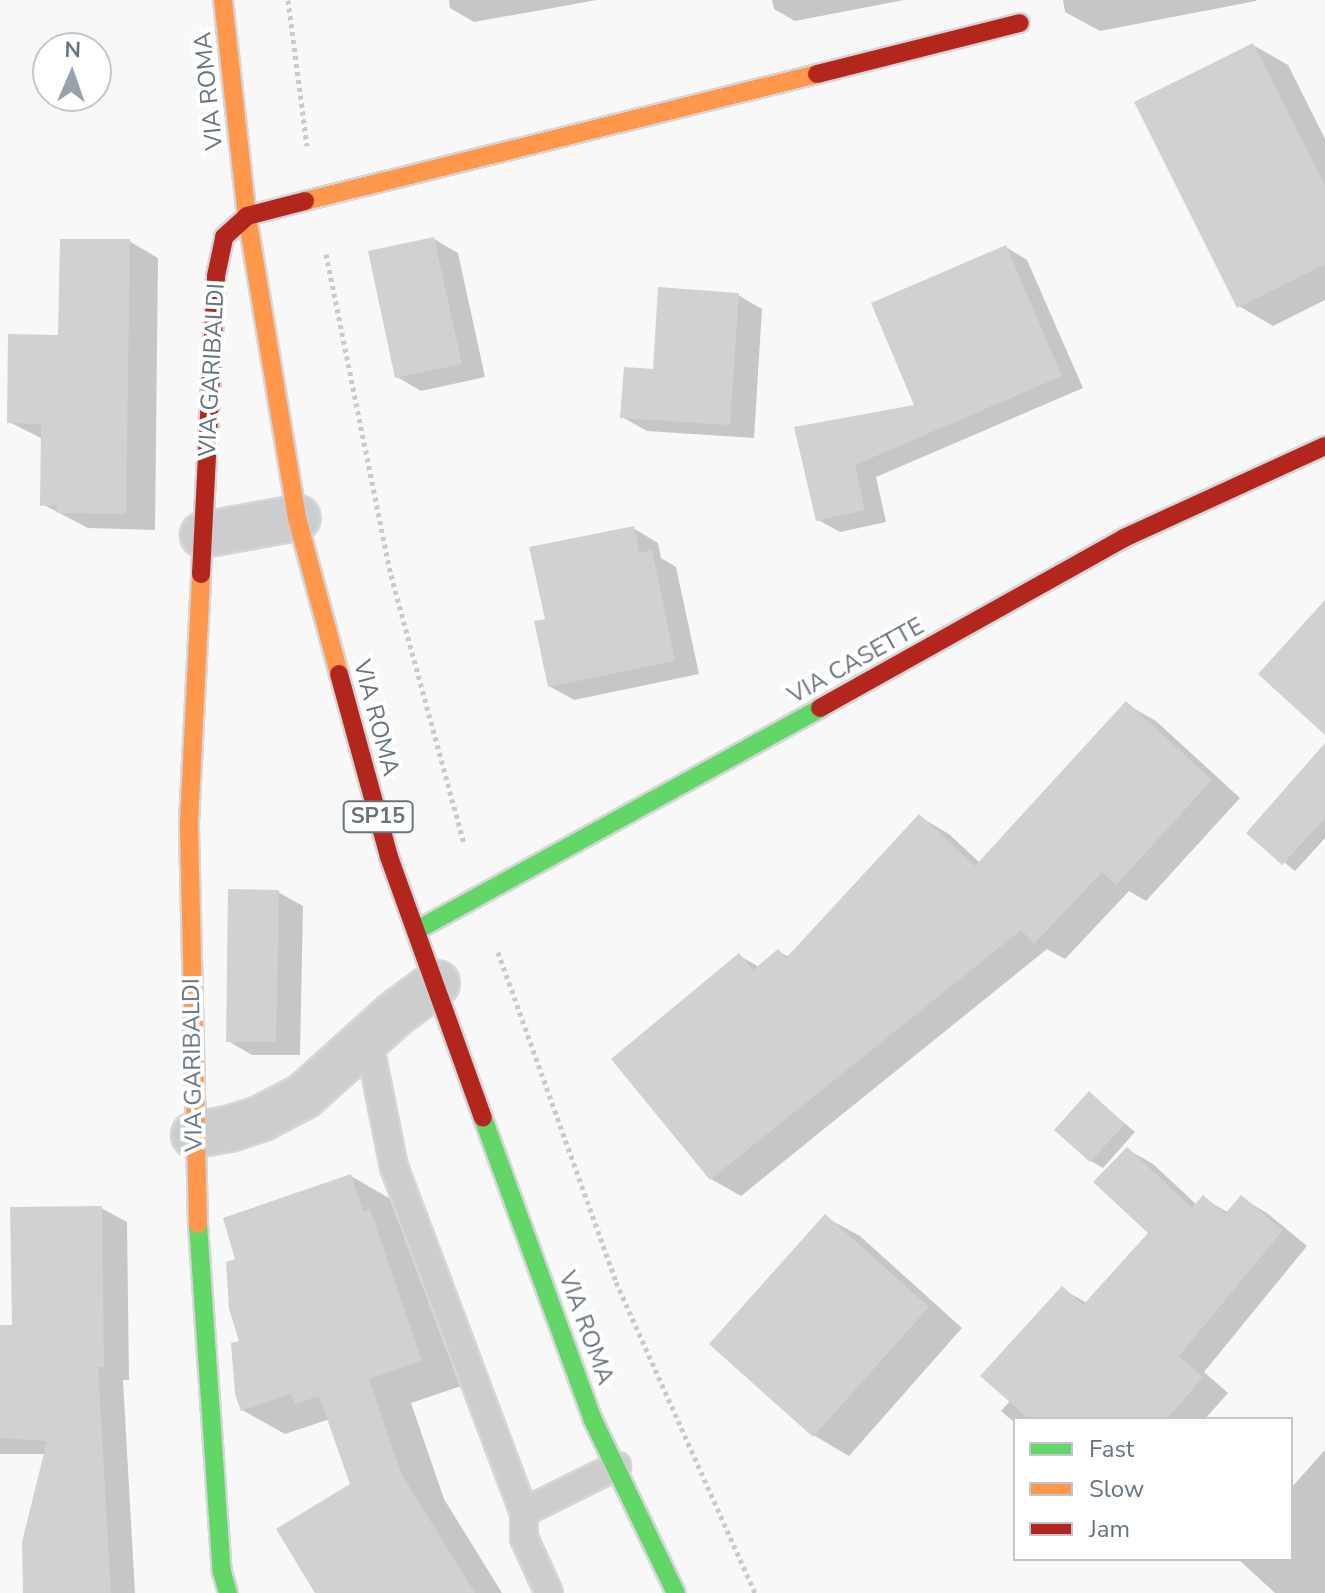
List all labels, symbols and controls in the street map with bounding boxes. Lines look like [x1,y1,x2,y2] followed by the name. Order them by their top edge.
[188,30,230,152] street label: VIA ROMA
[32,32,112,112] north arrow
[64,35,82,65] text: N
[193,282,231,458] street label: VIA GARIBALDI
[783,612,929,710] street label: VIA CASETTE
[347,657,405,779] street label: VIA ROMA
[342,799,414,835] road number: SP15
[177,978,209,1152] street label: VIA GARIBALDI
[552,1267,620,1389] street label: VIA ROMA
[1013,1417,1293,1561] legend
[1089,1433,1134,1465] text: Fast
[1089,1473,1144,1505] text: Slow
[1089,1513,1130,1545] text: Jam

